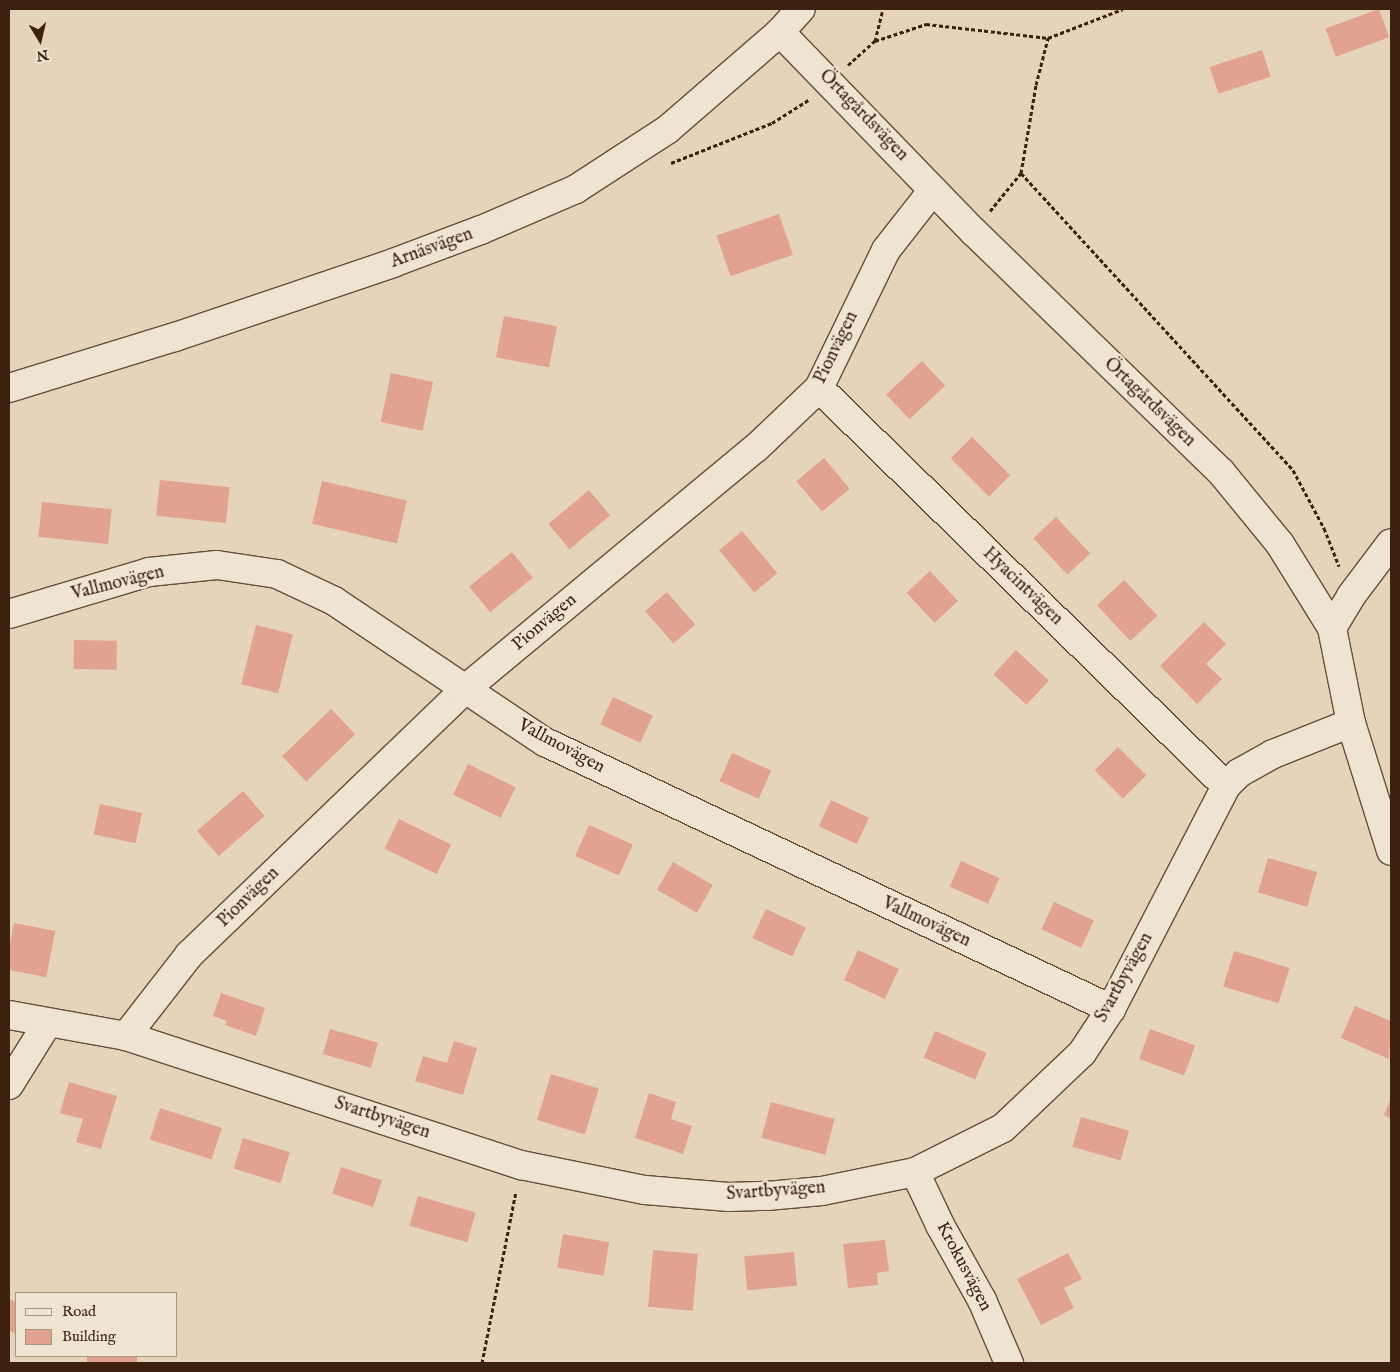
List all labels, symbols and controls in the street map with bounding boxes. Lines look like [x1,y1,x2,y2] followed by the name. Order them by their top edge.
[15,15,65,65] north arrow
[35,45,50,65] text: N
[814,66,912,166] street label: Örtagårdsvägen
[388,224,476,274] street label: Arnäsvägen
[810,308,864,388] street label: Pionvägen
[1099,354,1199,452] street label: Örtagårdsvägen
[977,543,1067,631] street label: Hyacintvägen
[69,562,167,606] street label: Vallmovägen
[508,590,582,656] street label: Pionvägen
[514,715,608,779] street label: Vallmovägen
[214,863,284,933] street label: Pionvägen
[878,893,974,953] street label: Vallmovägen
[1092,929,1158,1027] street label: Svartbyvägen
[331,1093,433,1145] street label: Svartbyvägen
[726,1178,826,1206] street label: Svartbyvägen
[930,1219,996,1315] street label: Krokusvägen
[15,1292,178,1357] legend
[62,1302,96,1321] text: Road
[62,1327,116,1346] text: Building

